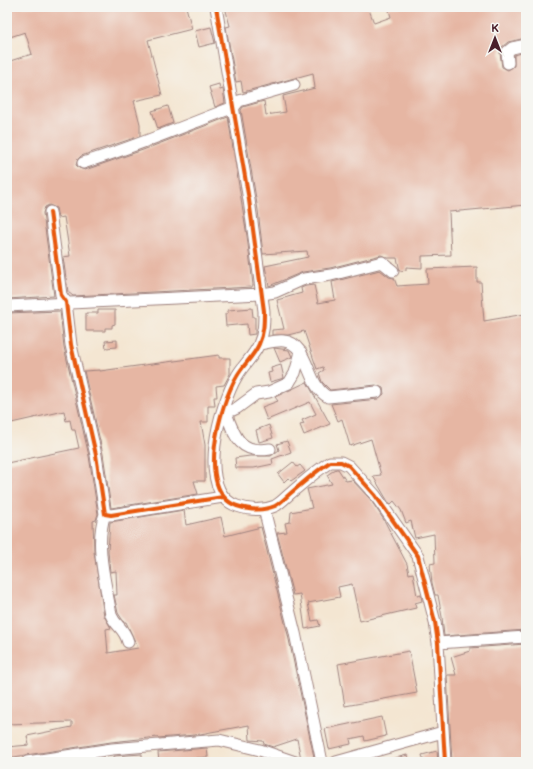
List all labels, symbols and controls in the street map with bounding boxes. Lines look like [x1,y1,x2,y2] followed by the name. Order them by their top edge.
[475,18,515,58] north arrow
[491,22,499,35] text: K

